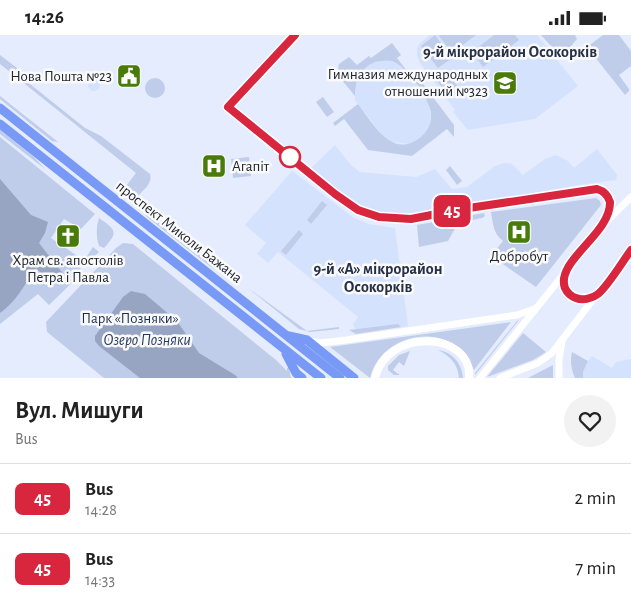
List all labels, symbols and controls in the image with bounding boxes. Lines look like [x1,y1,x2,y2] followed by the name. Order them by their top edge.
[25,8,64,27] text: 14:26
[423,44,597,60] district label: 9-й мікрорайон Осокорків
[116,63,142,89] public building icon: Нова Пошта №23
[328,67,488,99] place label: Гимназия международных отношений №323
[10,69,112,84] place label: Нова Пошта №23
[492,70,518,96] school or university icon: Гимназия международных отношений №323
[279,146,301,168] unlabelled marker
[201,153,227,179] hospital icon: Агапіт
[232,159,270,174] place label: Агапіт
[113,178,245,286] street label: проспект Миколи Бажана
[430,195,474,227] line badge: 45
[444,202,460,220] text: 45
[506,219,532,245] hospital icon: Добробут
[55,223,81,249] church icon: Храм св. апостолів Петра і Павла
[490,249,549,264] place label: Добробут
[12,253,124,285] place label: Храм св. апостолів Петра і Павла
[314,261,442,295] district label: 9-й «А» мікрорайон Осокорків
[81,311,179,326] park label: Парк «Позняки»
[103,332,191,349] water label: Озеро Позняки
[564,395,616,447] button: heart
[15,399,144,423] text: Вул. Мишуги
[15,431,38,447] text: Bus
[85,480,113,499] text: Bus
[575,489,616,508] text: 2 min
[34,490,51,508] text: 45
[85,502,117,518] text: 14:28
[85,550,113,569] text: Bus
[575,559,616,578] text: 7 min
[34,560,51,578] text: 45
[85,572,115,588] text: 14:33

